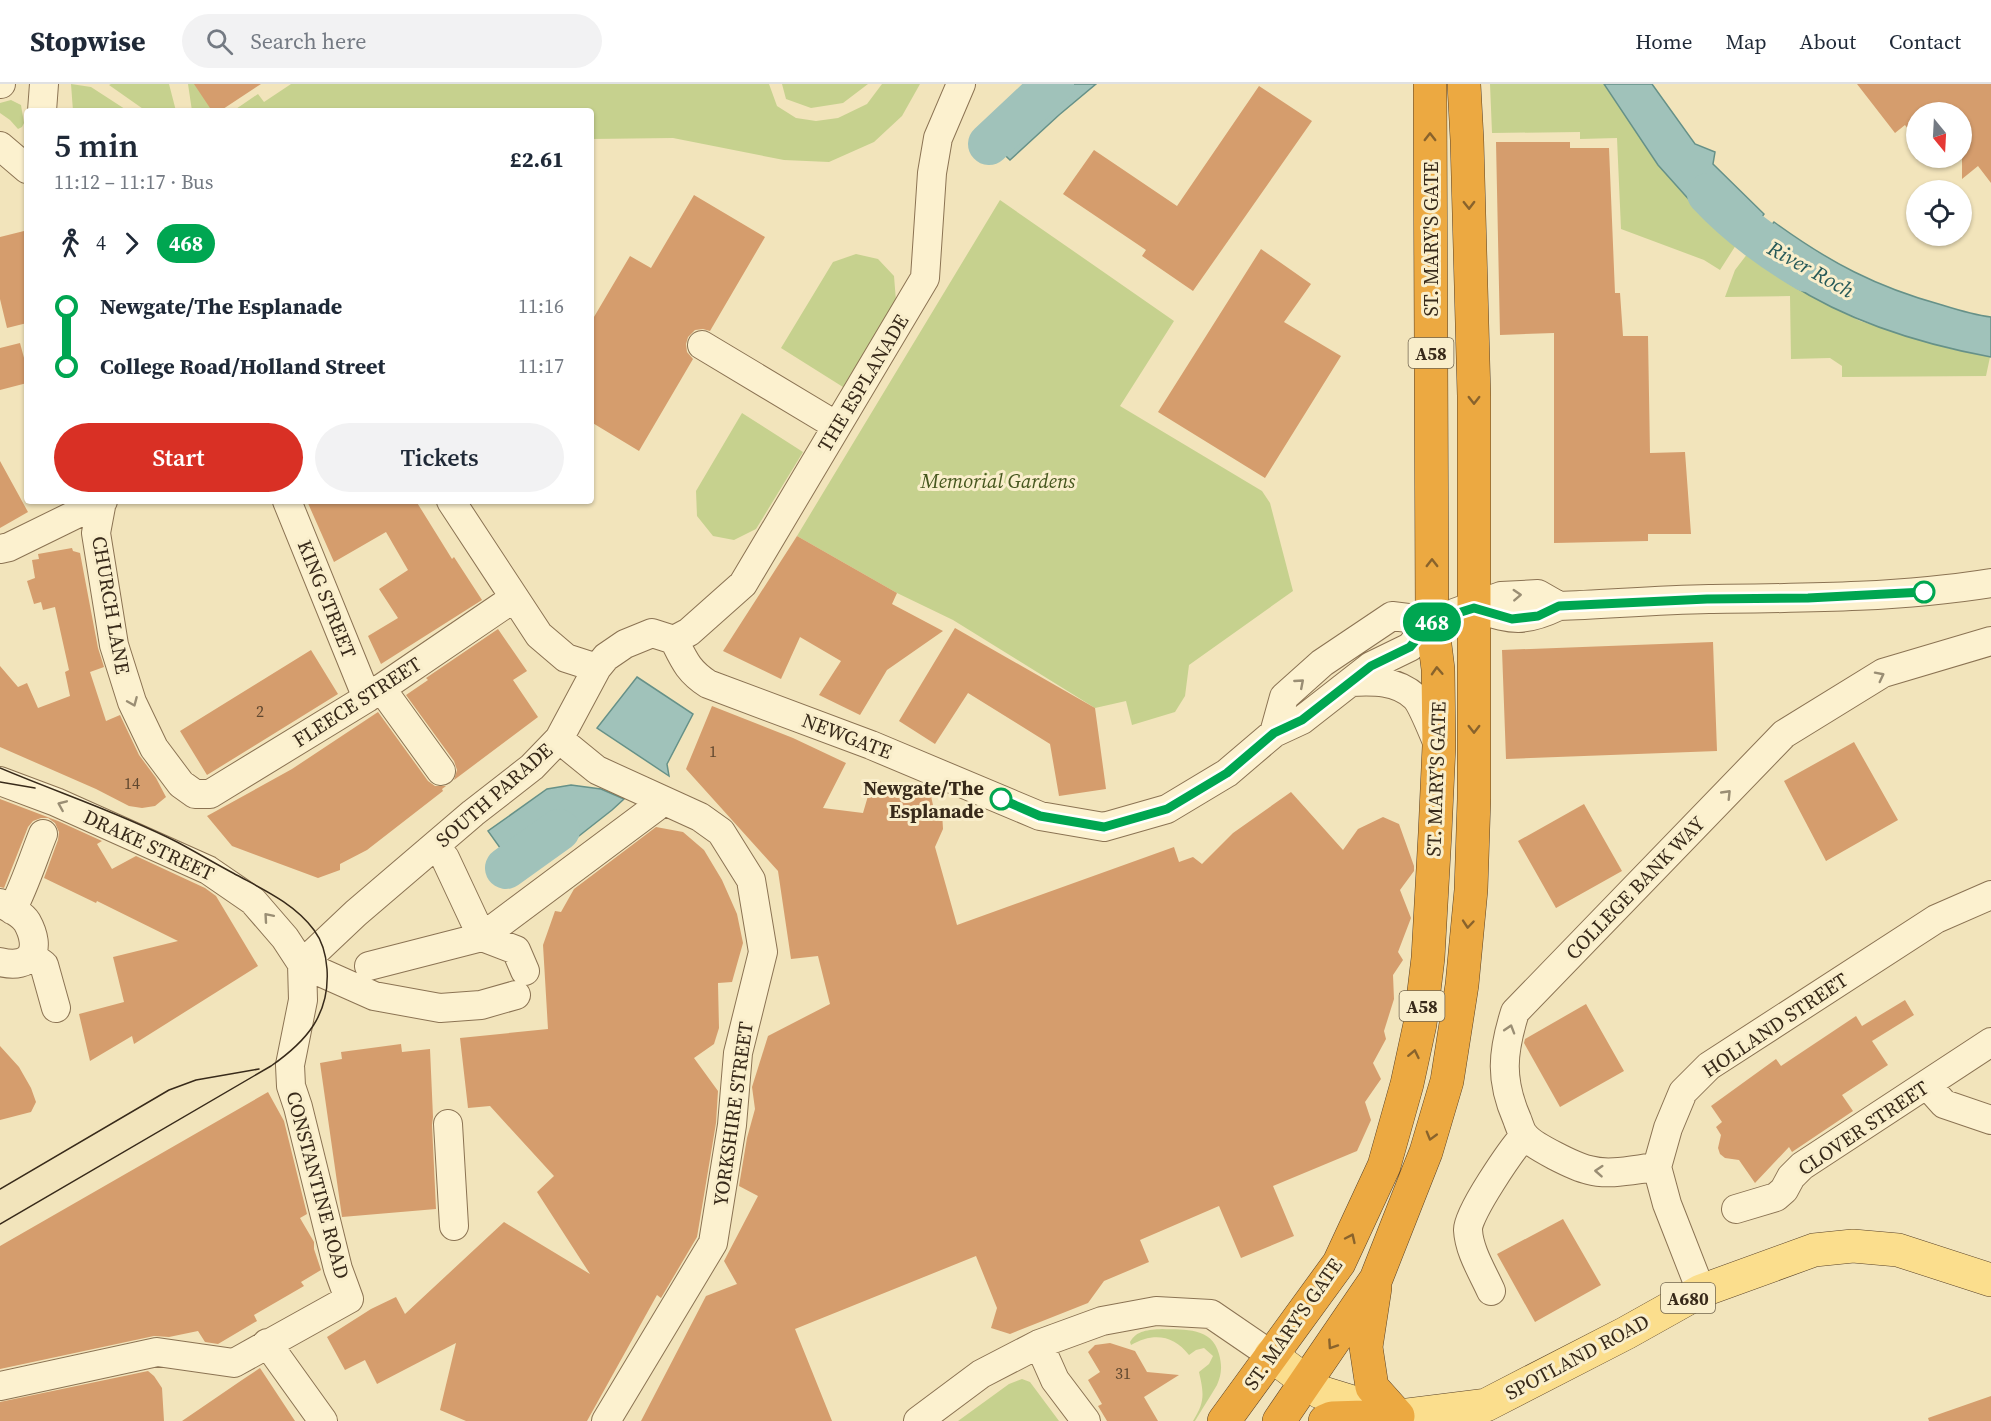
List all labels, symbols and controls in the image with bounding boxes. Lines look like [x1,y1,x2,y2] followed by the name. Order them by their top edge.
[182,14,602,68] search box
[30,22,146,60] text: Stopwise
[203,25,236,58] icon: search
[251,26,367,56] text: Search here
[1635,27,1693,56] text: Home
[1726,27,1767,56] text: Map
[1800,27,1856,56] text: About
[1889,27,1961,56] text: Contact
[1906,102,1972,168] north arrow
[1906,102,1972,246] map controls
[54,123,139,168] text: 5 min
[1424,132,1437,141] one-way arrow
[510,144,564,174] text: £2.61
[1417,162,1445,316] street label: ST. MARY'S GATE
[54,168,213,196] text: 11:12 – 11:17 · Bus
[1906,180,1972,246] button: locate
[1462,201,1475,210] one-way arrow
[54,227,87,260] icon: walk
[115,227,148,260] icon: forward
[96,229,106,257] text: 4
[169,229,203,258] text: 468
[1762,233,1860,305] water label: River Roch
[100,291,342,321] text: Newgate/The Esplanade
[518,292,564,320] text: 11:16
[811,309,915,457] street label: THE ESPLANADE
[1408,338,1454,368] road number: A58
[100,351,385,381] text: College Road/Holland Street
[518,352,564,380] text: 11:17
[1467,396,1480,405] one-way arrow
[54,423,303,492] button: Start
[315,423,564,492] button: Tickets
[920,467,1076,495] park label: Memorial Gardens
[85,534,137,676] street label: CHURCH LANE
[291,536,363,662] street label: KING STREET
[1426,558,1438,567] one-way arrow
[1913,581,1935,603] unlabelled marker
[1512,589,1521,602] one-way arrow
[1398,602,1466,642] line badge: 468
[1415,608,1449,637] text: 468
[287,650,427,754] street label: FLEECE STREET
[1431,667,1444,676] one-way arrow
[1874,672,1884,683] one-way arrow
[1293,679,1304,690] one-way arrow
[126,695,138,706] one-way arrow
[256,700,264,722] house number: 2
[1419,701,1453,857] street label: ST. MARY'S GATE
[798,706,896,766] street label: NEWGATE
[1468,725,1480,734] one-way arrow
[430,736,558,854] street label: SOUTH PARADE
[709,740,717,762] house number: 1
[124,772,140,794] house number: 14
[863,774,984,825] place label: Newgate/The Esplanade
[990,788,1012,810] marker: Newgate/The Esplanade
[1719,790,1730,801] one-way arrow
[57,800,68,812] one-way arrow
[79,802,219,888] street label: DRAKE STREET
[1559,810,1711,966] street label: COLLEGE BANK WAY
[264,913,275,924] one-way arrow
[1462,919,1475,929] one-way arrow
[1697,966,1853,1084] street label: HOLLAND STREET
[1400,991,1444,1021] road number: A58
[706,1020,760,1208] street label: YORKSHIRE STREET
[1503,1024,1515,1035] one-way arrow
[1407,1049,1420,1059] one-way arrow
[1792,1074,1934,1182] street label: CLOVER STREET
[279,1088,357,1282] street label: CONSTANTINE ROAD
[1426,1130,1438,1141] one-way arrow
[1594,1165,1603,1178] one-way arrow
[1343,1233,1355,1244] one-way arrow
[1237,1252,1349,1396] street label: ST. MARY'S GATE
[1661,1283,1715,1313] road number: A680
[1500,1307,1654,1407] street label: SPOTLAND ROAD
[1328,1338,1339,1349] one-way arrow
[1115,1362,1131,1384] house number: 31

